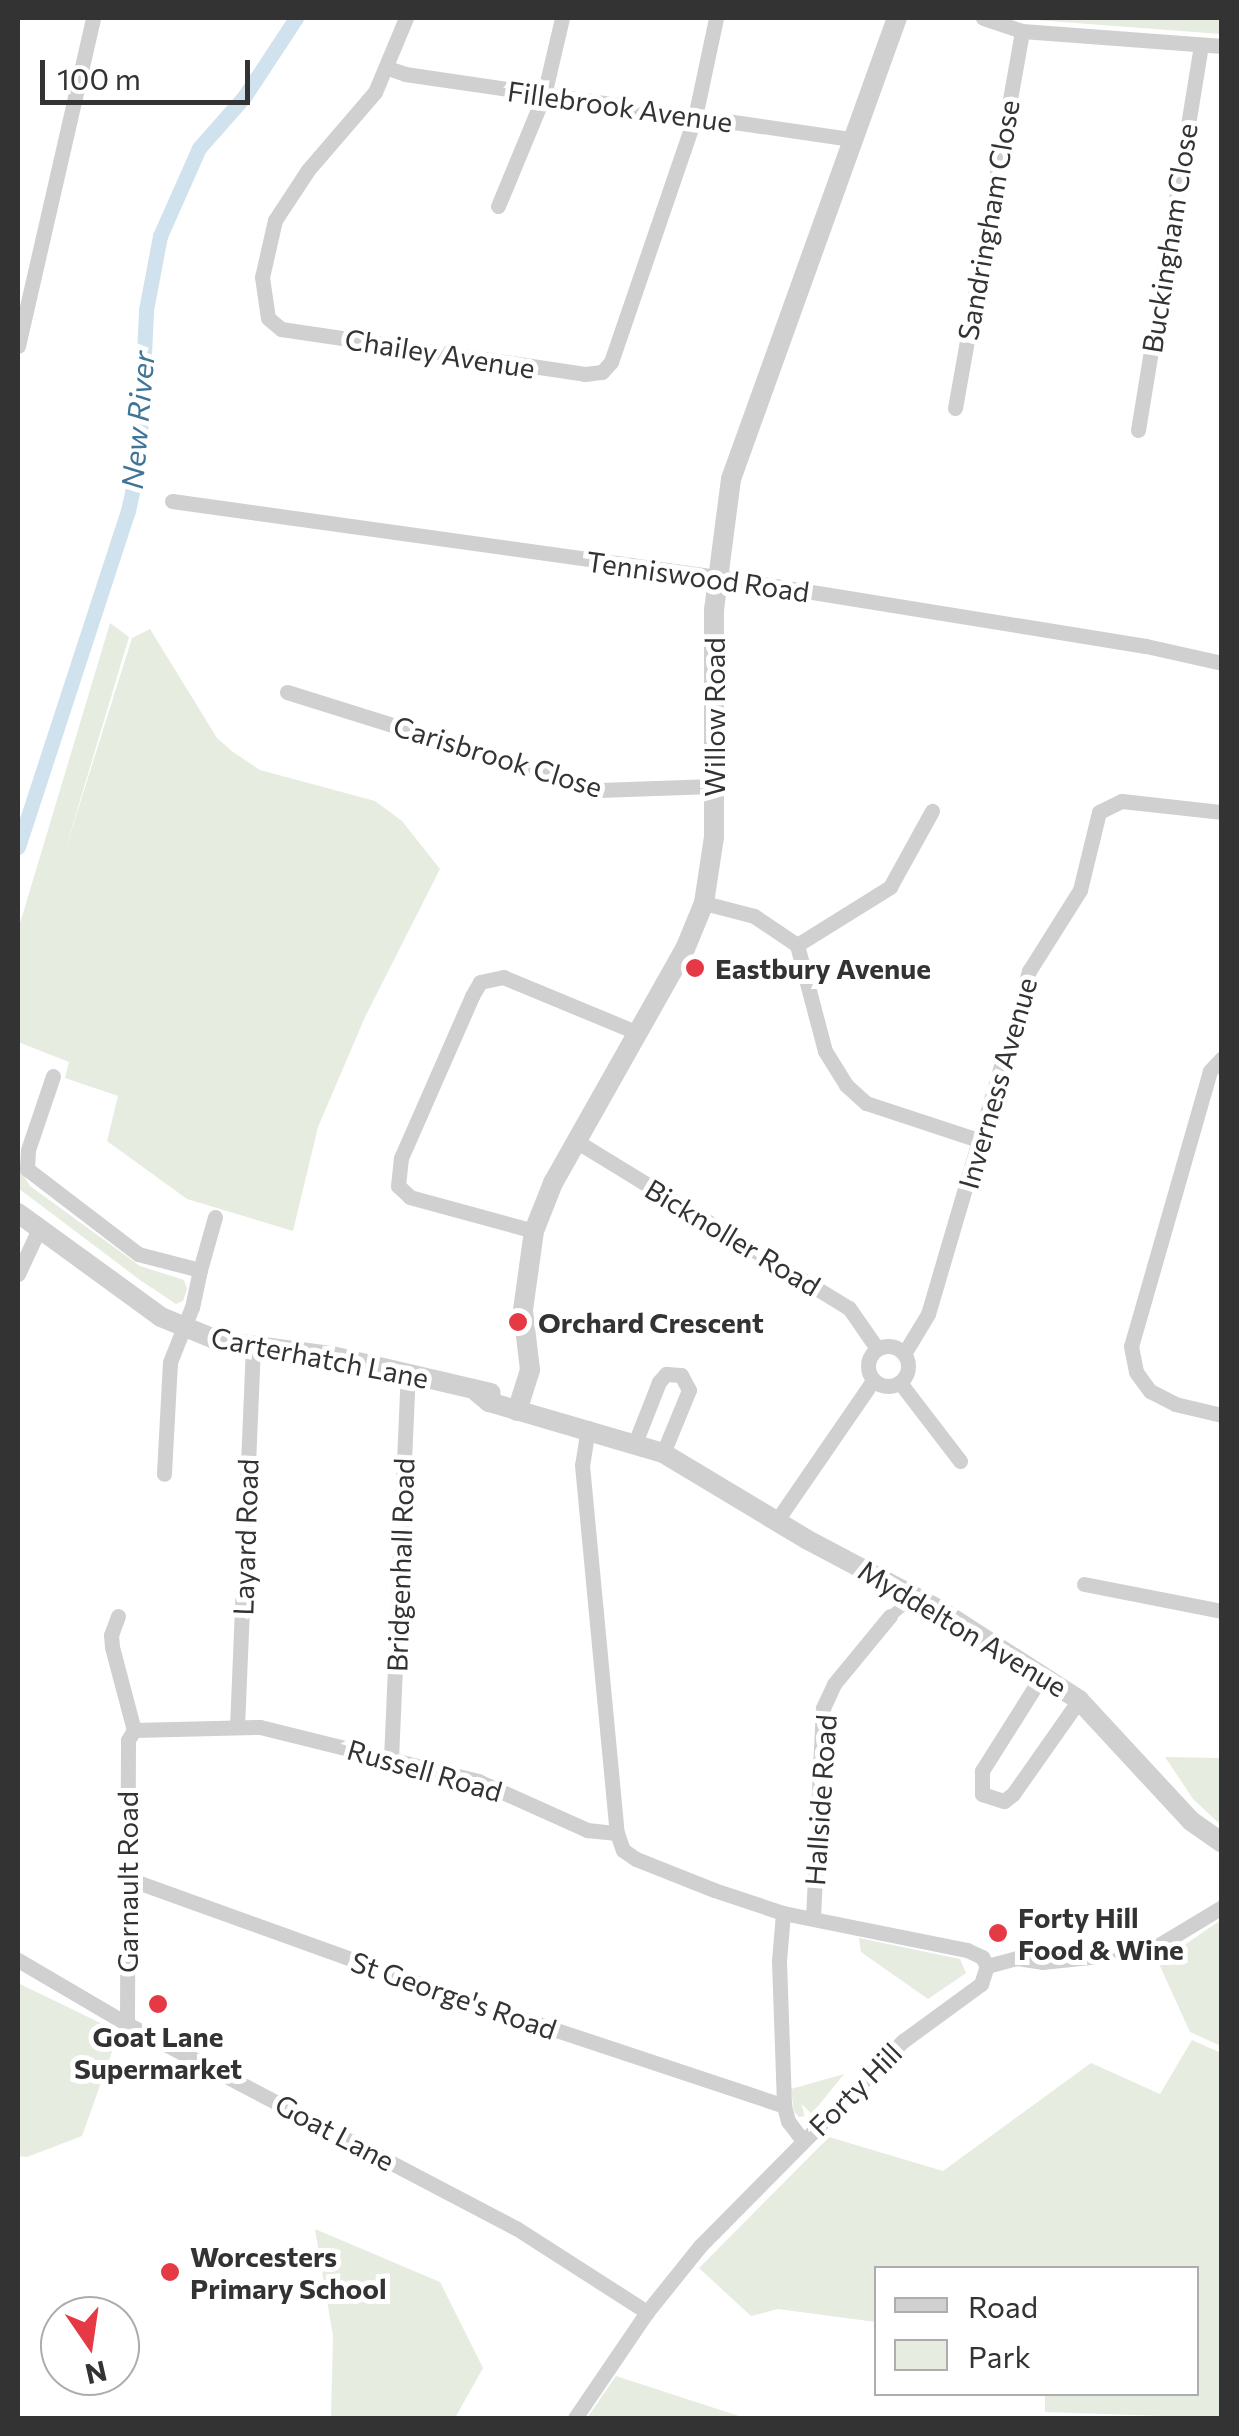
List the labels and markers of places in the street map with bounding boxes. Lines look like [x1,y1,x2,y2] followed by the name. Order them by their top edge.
[715,951,931,985] place label: Eastbury Avenue
[684,957,706,979] marker: Eastbury Avenue
[538,1305,764,1339] place label: Orchard Crescent
[507,1311,529,1333] marker: Orchard Crescent
[1018,1900,1184,1966] place label: Forty Hill Food & Wine
[987,1922,1009,1944] marker: Forty Hill Food & Wine
[147,1993,169,2015] marker: Goat Lane Supermarket
[74,2019,242,2085] place label: Goat Lane Supermarket
[190,2239,387,2305] place label: Worcesters Primary School
[159,2261,181,2283] marker: Worcesters Primary School

